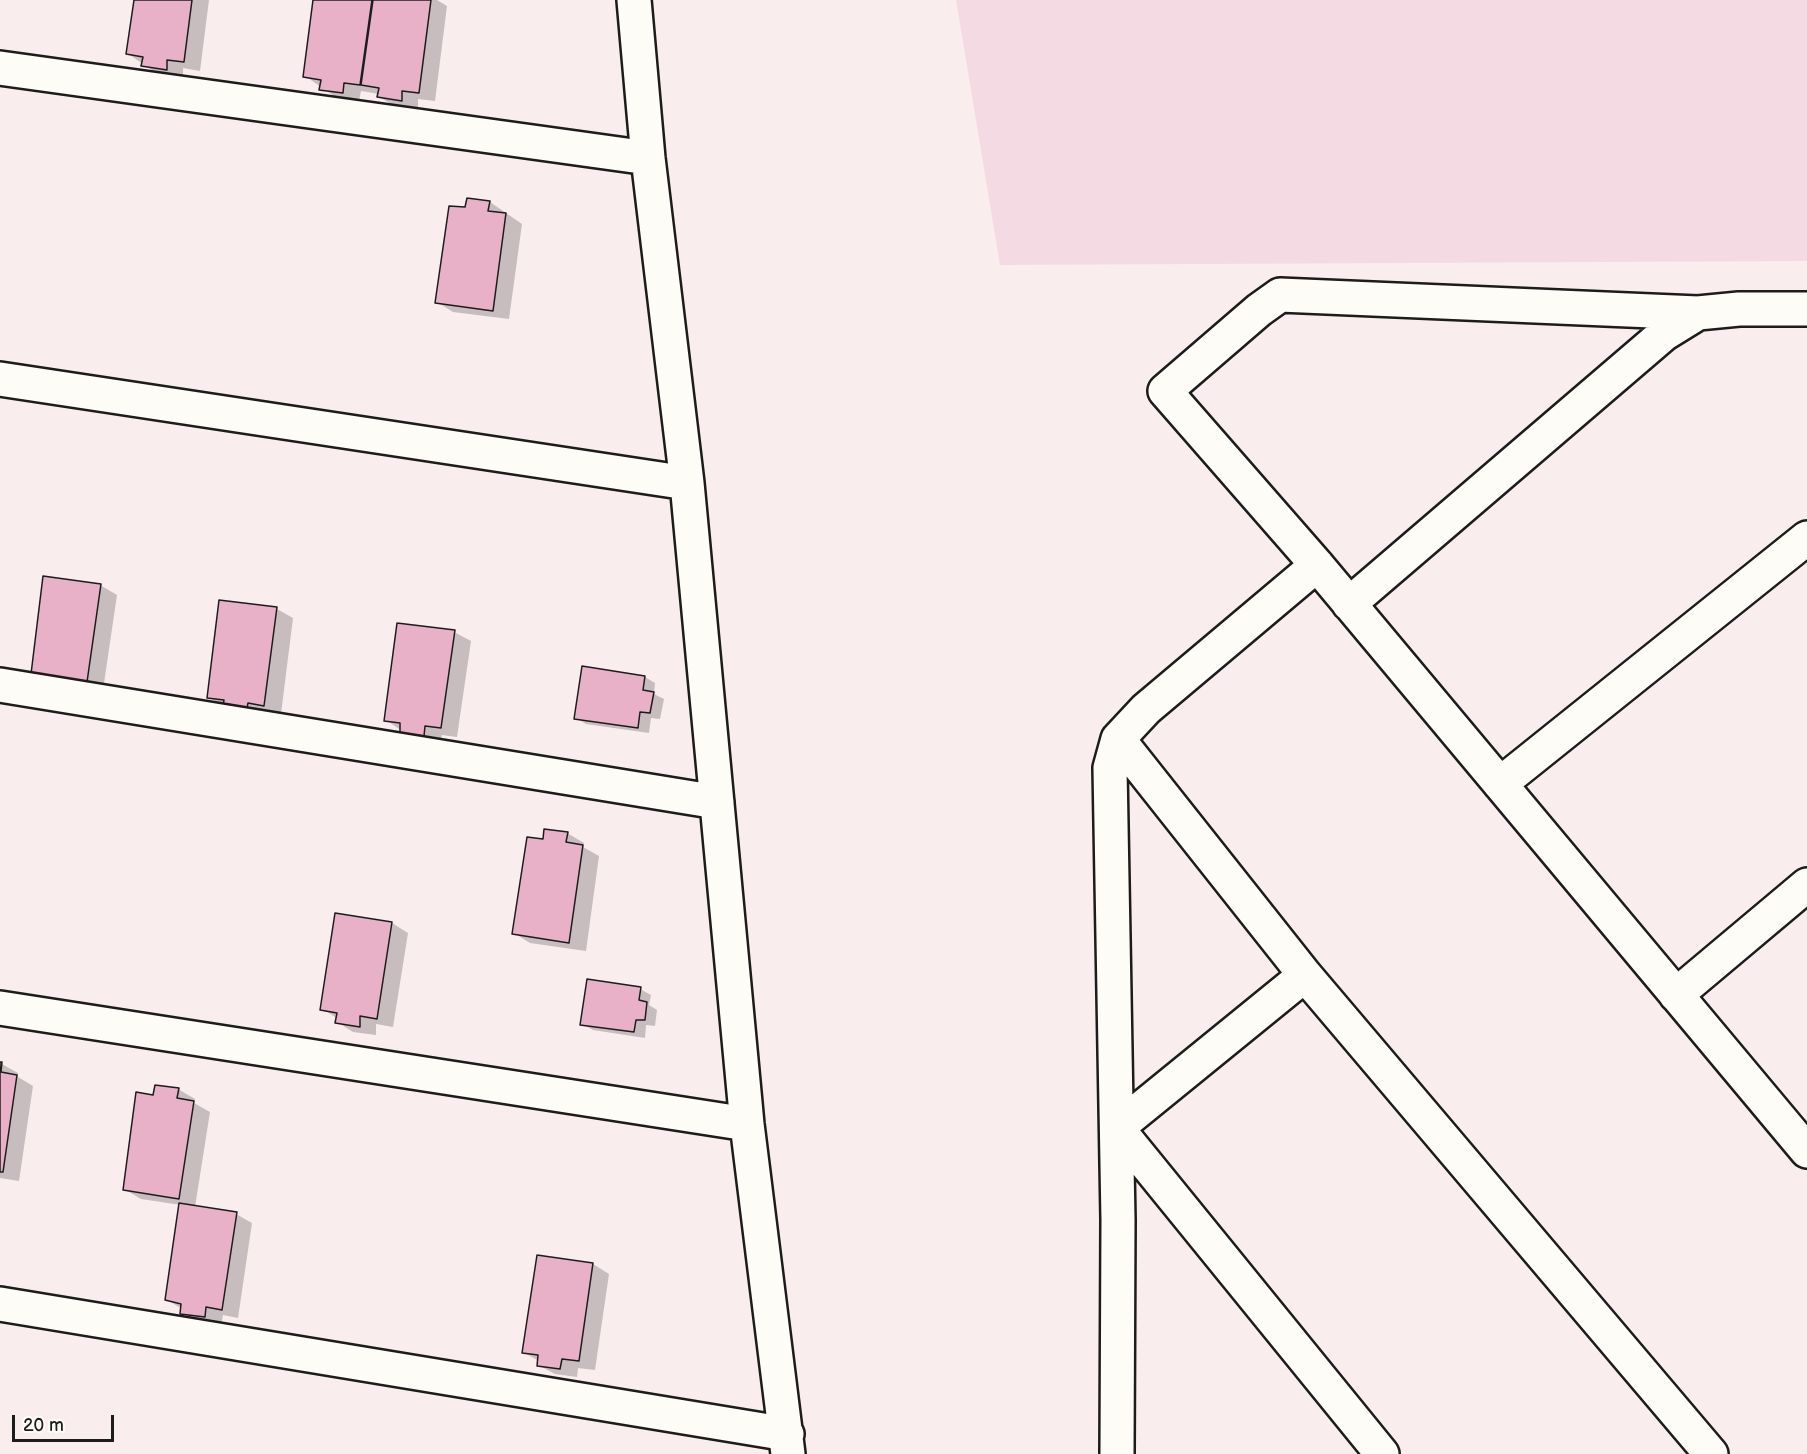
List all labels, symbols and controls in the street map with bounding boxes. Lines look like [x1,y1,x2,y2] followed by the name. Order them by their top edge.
[15,1403,117,1441] scale bar
[23,1415,64,1436] text: 20 m

